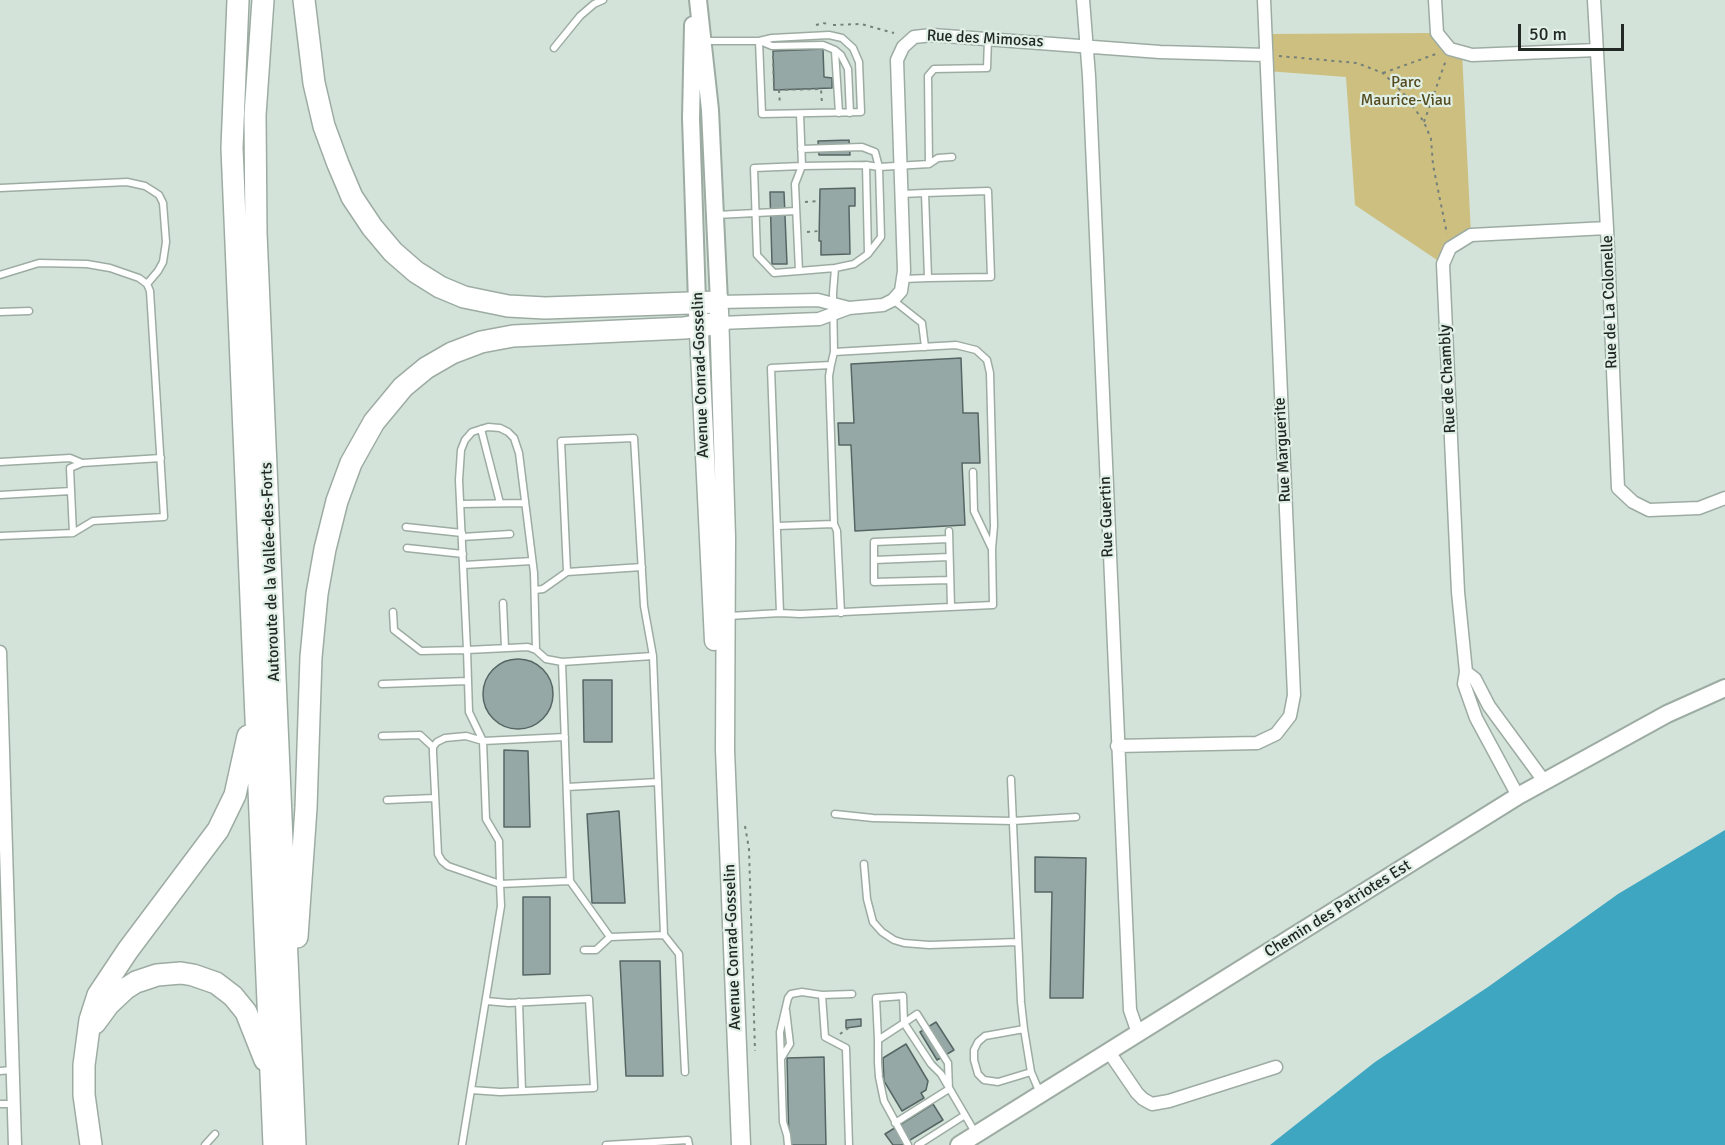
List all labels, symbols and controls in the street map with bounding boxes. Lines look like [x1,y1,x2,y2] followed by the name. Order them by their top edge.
[1521,12,1628,50] scale bar
[1529,23,1567,45] text: 50 m
[926,26,1044,52] street label: Rue des Mimosas
[1360,73,1452,111] park label: Parc Maurice-Viau
[1598,235,1622,369] street label: Rue de La Colonelle
[689,292,713,458] street label: Avenue Conrad-Gosselin
[1436,324,1460,434] street label: Rue de Chambly
[1271,397,1295,503] street label: Rue Marguerite
[258,462,284,682] street label: Autoroute de la Vallée-des-Forts
[1096,476,1118,558] street label: Rue Guertin
[1261,856,1415,962] street label: Chemin des Patriotes Est
[721,864,745,1030] street label: Avenue Conrad-Gosselin

